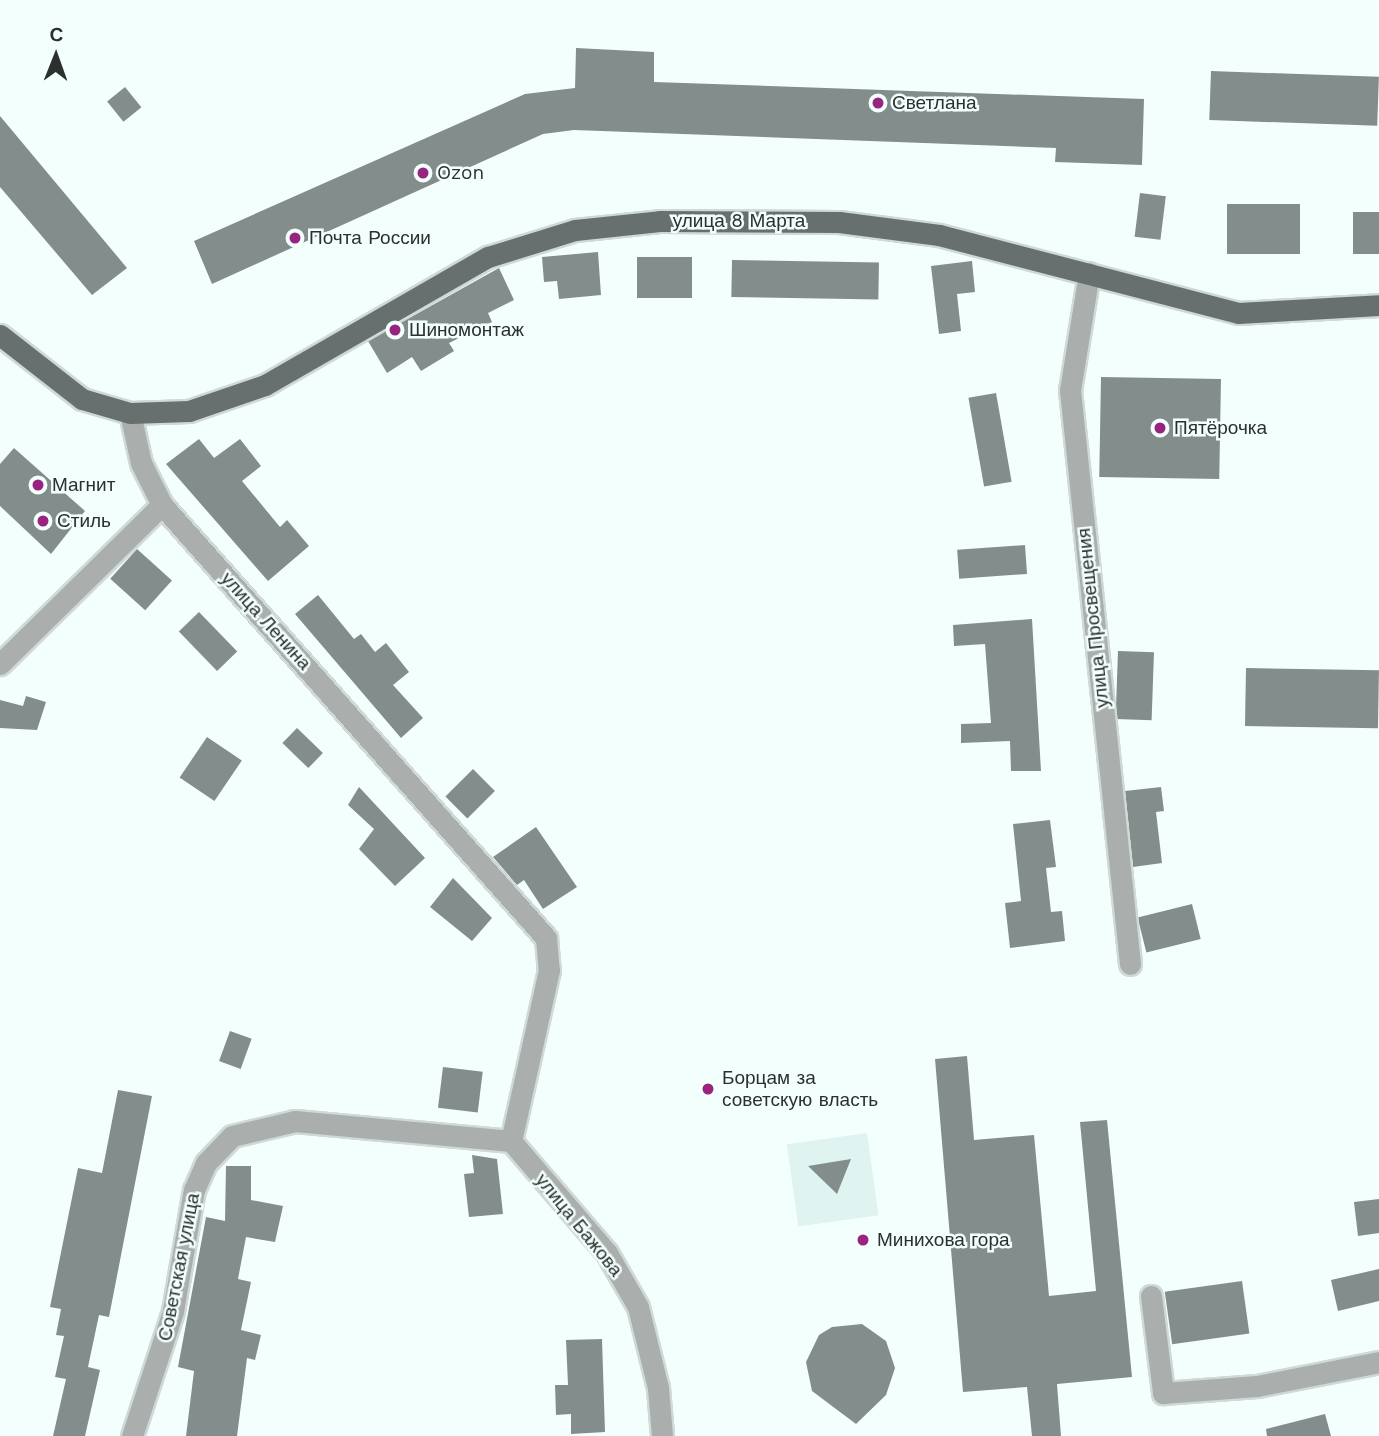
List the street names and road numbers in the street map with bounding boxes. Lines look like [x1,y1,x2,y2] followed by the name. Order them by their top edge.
[673,210,805,232] street label: улица 8 Марта
[1072,527,1114,709] street label: улица Просвещения
[216,567,316,675] street label: улица Ленина
[531,1169,627,1281] street label: улица Бажова
[153,1191,205,1343] street label: Советская улица

